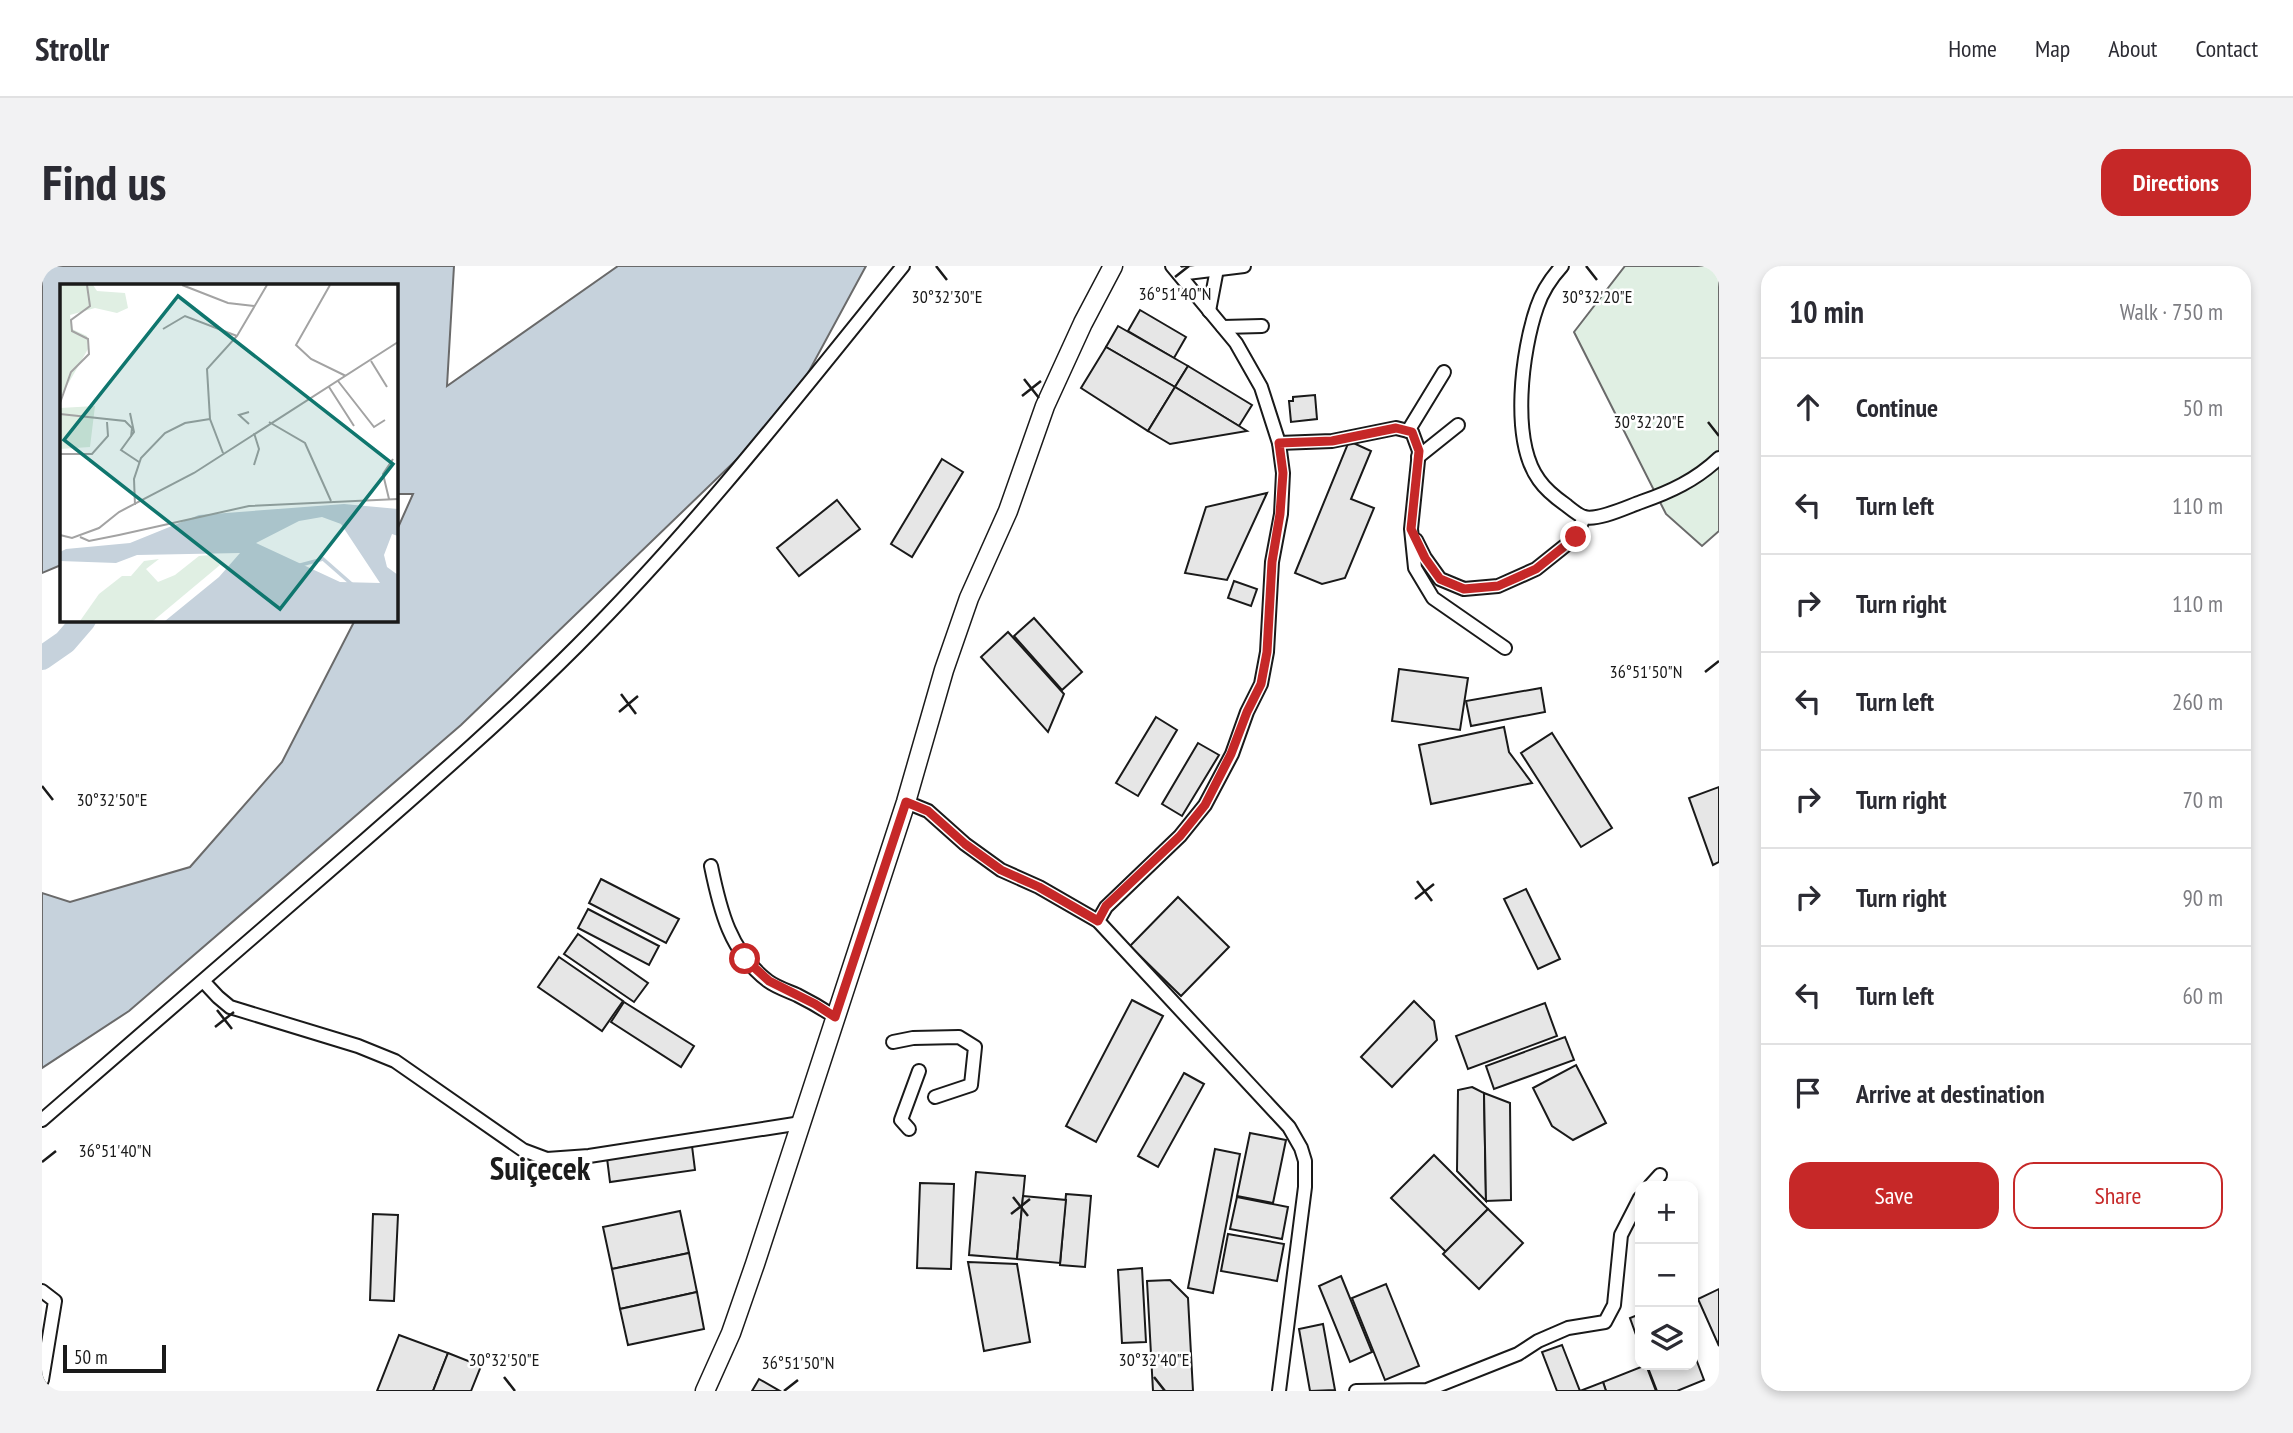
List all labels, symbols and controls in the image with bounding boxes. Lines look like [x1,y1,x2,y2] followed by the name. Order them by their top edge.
[35,27,109,70] text: Strollr
[1948,33,1997,64] text: Home
[2035,33,2070,64] text: Map
[2108,33,2157,64] text: About
[2195,33,2258,64] text: Contact
[2101,149,2251,216] button: Directions
[42,150,166,214] text: Find us
[1139,282,1211,305] text: 36°51'40"N
[60,284,397,621] inset map
[912,285,982,308] text: 30°32'30"E
[1562,285,1632,308] text: 30°32'20"E
[1789,292,1864,331] text: 10 min
[2120,297,2223,326] text: Walk · 750 m
[1789,388,1827,426] icon: ahead
[1856,391,1938,424] text: Continue
[2182,393,2223,422] text: 50 m
[1614,410,1684,433] text: 30°32'20"E
[1789,486,1827,524] icon: left
[1856,489,1934,522] text: Turn left
[2172,491,2223,520] text: 110 m
[1560,521,1591,552] route end
[1789,584,1827,622] icon: right
[1856,587,1947,620] text: Turn right
[2172,589,2223,618] text: 110 m
[1610,660,1682,683] text: 36°51'50"N
[1789,682,1827,720] icon: left
[1856,685,1934,718] text: Turn left
[2172,687,2223,716] text: 260 m
[1789,780,1827,818] icon: right
[1856,783,1947,816] text: Turn right
[2182,785,2223,814] text: 70 m
[77,788,147,811] text: 30°32'50"E
[1789,878,1827,916] icon: right
[1856,881,1947,914] text: Turn right
[2182,883,2223,912] text: 90 m
[729,943,760,974] route start
[1789,976,1827,1014] icon: left
[1856,979,1934,1012] text: Turn left
[2182,981,2223,1010] text: 60 m
[1789,1074,1827,1112] icon: arrive
[1856,1077,2045,1110] text: Arrive at destination
[79,1139,151,1162] text: 36°51'40"N
[490,1146,591,1189] district label: Suiçecek
[1789,1162,1999,1229] button: Save
[2013,1162,2223,1229] button: Share
[1635,1181,1698,1370] map controls
[1635,1181,1698,1244] button: +
[1635,1244,1698,1307] button: −
[1635,1307,1698,1370] button: layers
[63,1342,166,1374] scale bar
[74,1345,108,1369] text: 50 m
[469,1348,539,1371] text: 30°32'50"E
[1119,1348,1189,1371] text: 30°32'40"E
[762,1351,834,1374] text: 36°51'50"N

